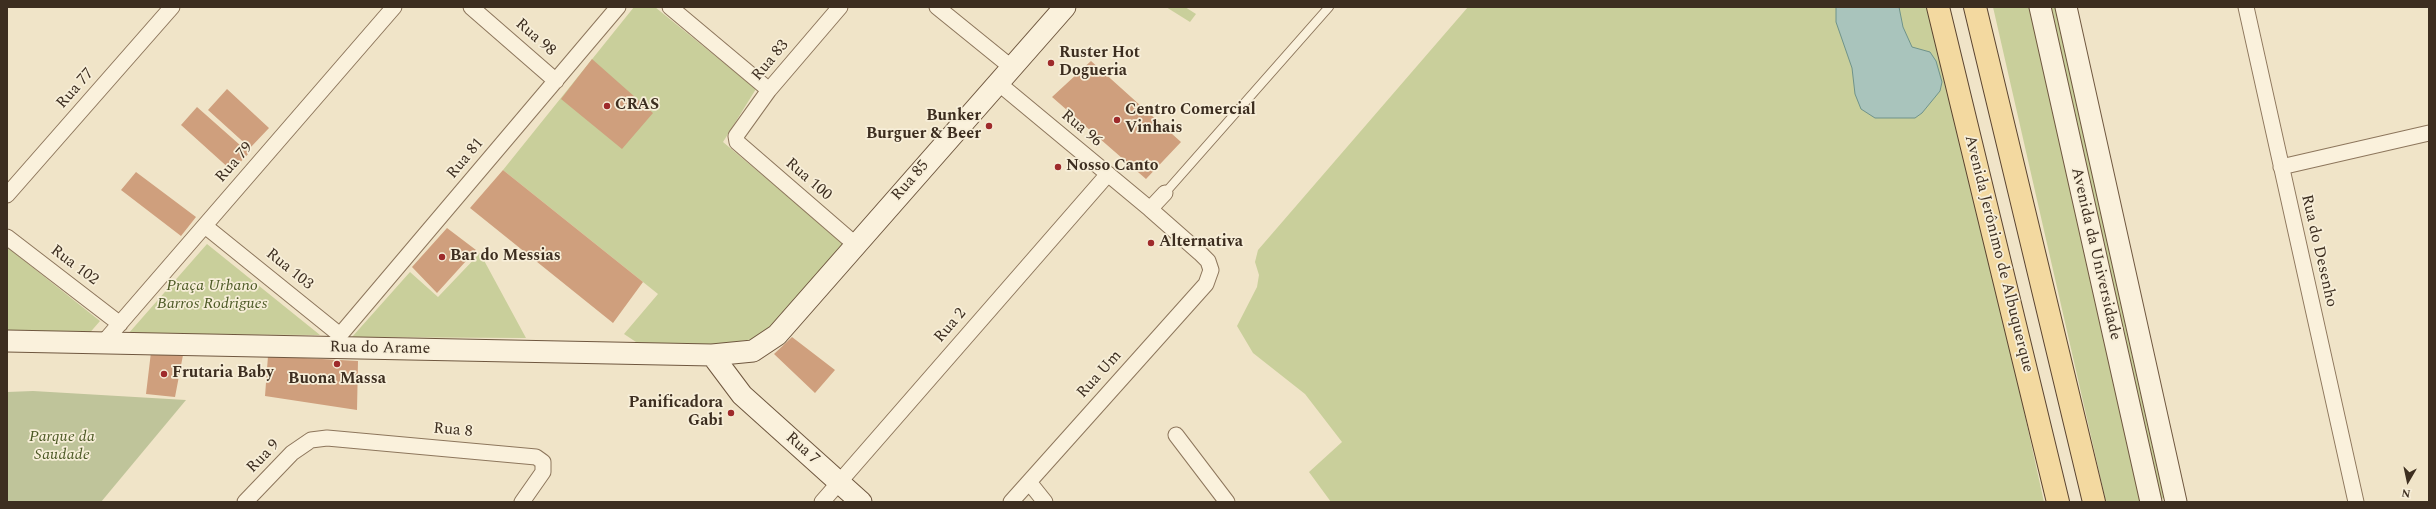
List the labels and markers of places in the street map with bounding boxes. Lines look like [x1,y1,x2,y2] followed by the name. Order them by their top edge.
[1059,44,1140,82] place label: Ruster Hot Dogueria
[1046,58,1056,68] marker: Ruster Hot Dogueria
[615,96,659,116] place label: CRAS
[602,101,612,111] marker: CRAS
[1125,101,1256,139] place label: Centro Comercial Vinhais
[866,107,981,145] place label: Bunker Burguer & Beer
[1112,115,1122,125] marker: Centro Comercial Vinhais
[984,121,994,131] marker: Bunker Burguer & Beer
[1066,157,1159,177] place label: Nosso Canto
[1053,162,1063,172] marker: Nosso Canto
[1159,233,1243,253] place label: Alternativa
[1146,238,1156,248] marker: Alternativa
[450,247,561,267] place label: Bar do Messias
[437,252,447,262] marker: Bar do Messias
[332,359,342,369] marker: Buona Massa
[172,364,274,384] place label: Frutaria Baby
[159,369,169,379] marker: Frutaria Baby
[288,370,386,390] place label: Buona Massa
[628,394,723,432] place label: Panificadora Gabi
[726,408,736,418] marker: Panificadora Gabi

